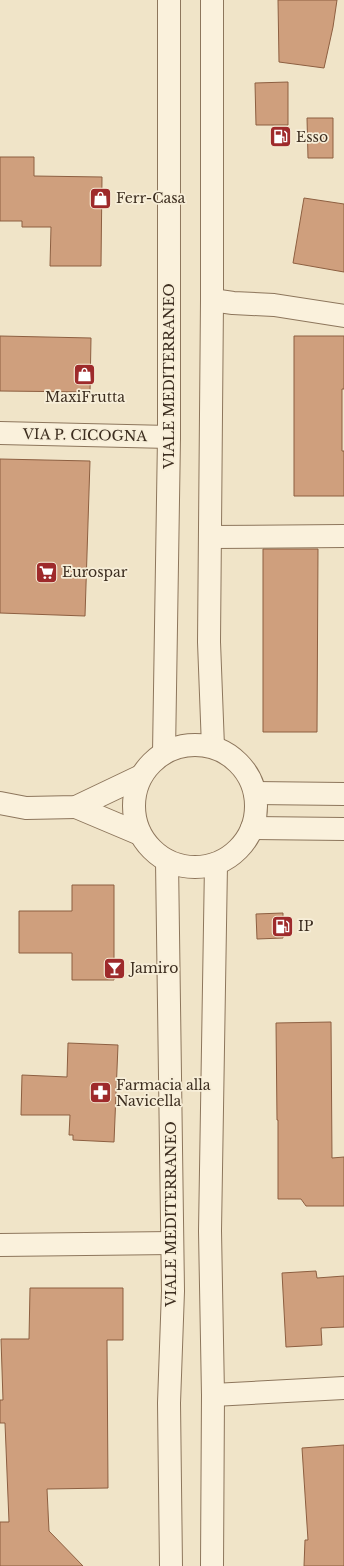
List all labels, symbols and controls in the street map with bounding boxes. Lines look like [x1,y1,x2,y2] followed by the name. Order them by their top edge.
[268,124,294,150] fuel station icon: Esso
[296,128,328,146] place label: Esso
[87,185,113,211] shop icon: Ferr-Casa
[116,189,186,207] place label: Ferr-Casa
[160,283,178,470] street label: VIALE MEDITERRANEO
[72,362,98,388] shop icon: MaxiFrutta
[45,388,125,406] place label: MaxiFrutta
[22,425,147,445] street label: VIA P. CICOGNA
[34,559,60,585] supermarket icon: Eurospar
[62,563,128,581] place label: Eurospar
[270,913,296,939] fuel station icon: IP
[298,917,314,935] place label: IP
[101,955,127,981] bar icon: Jamiro
[128,959,178,977] place label: Jamiro
[116,1076,211,1110] place label: Farmacia alla Navicella
[88,1080,114,1106] pharmacy icon: Farmacia alla Navicella
[162,1121,180,1308] street label: VIALE MEDITERRANEO

